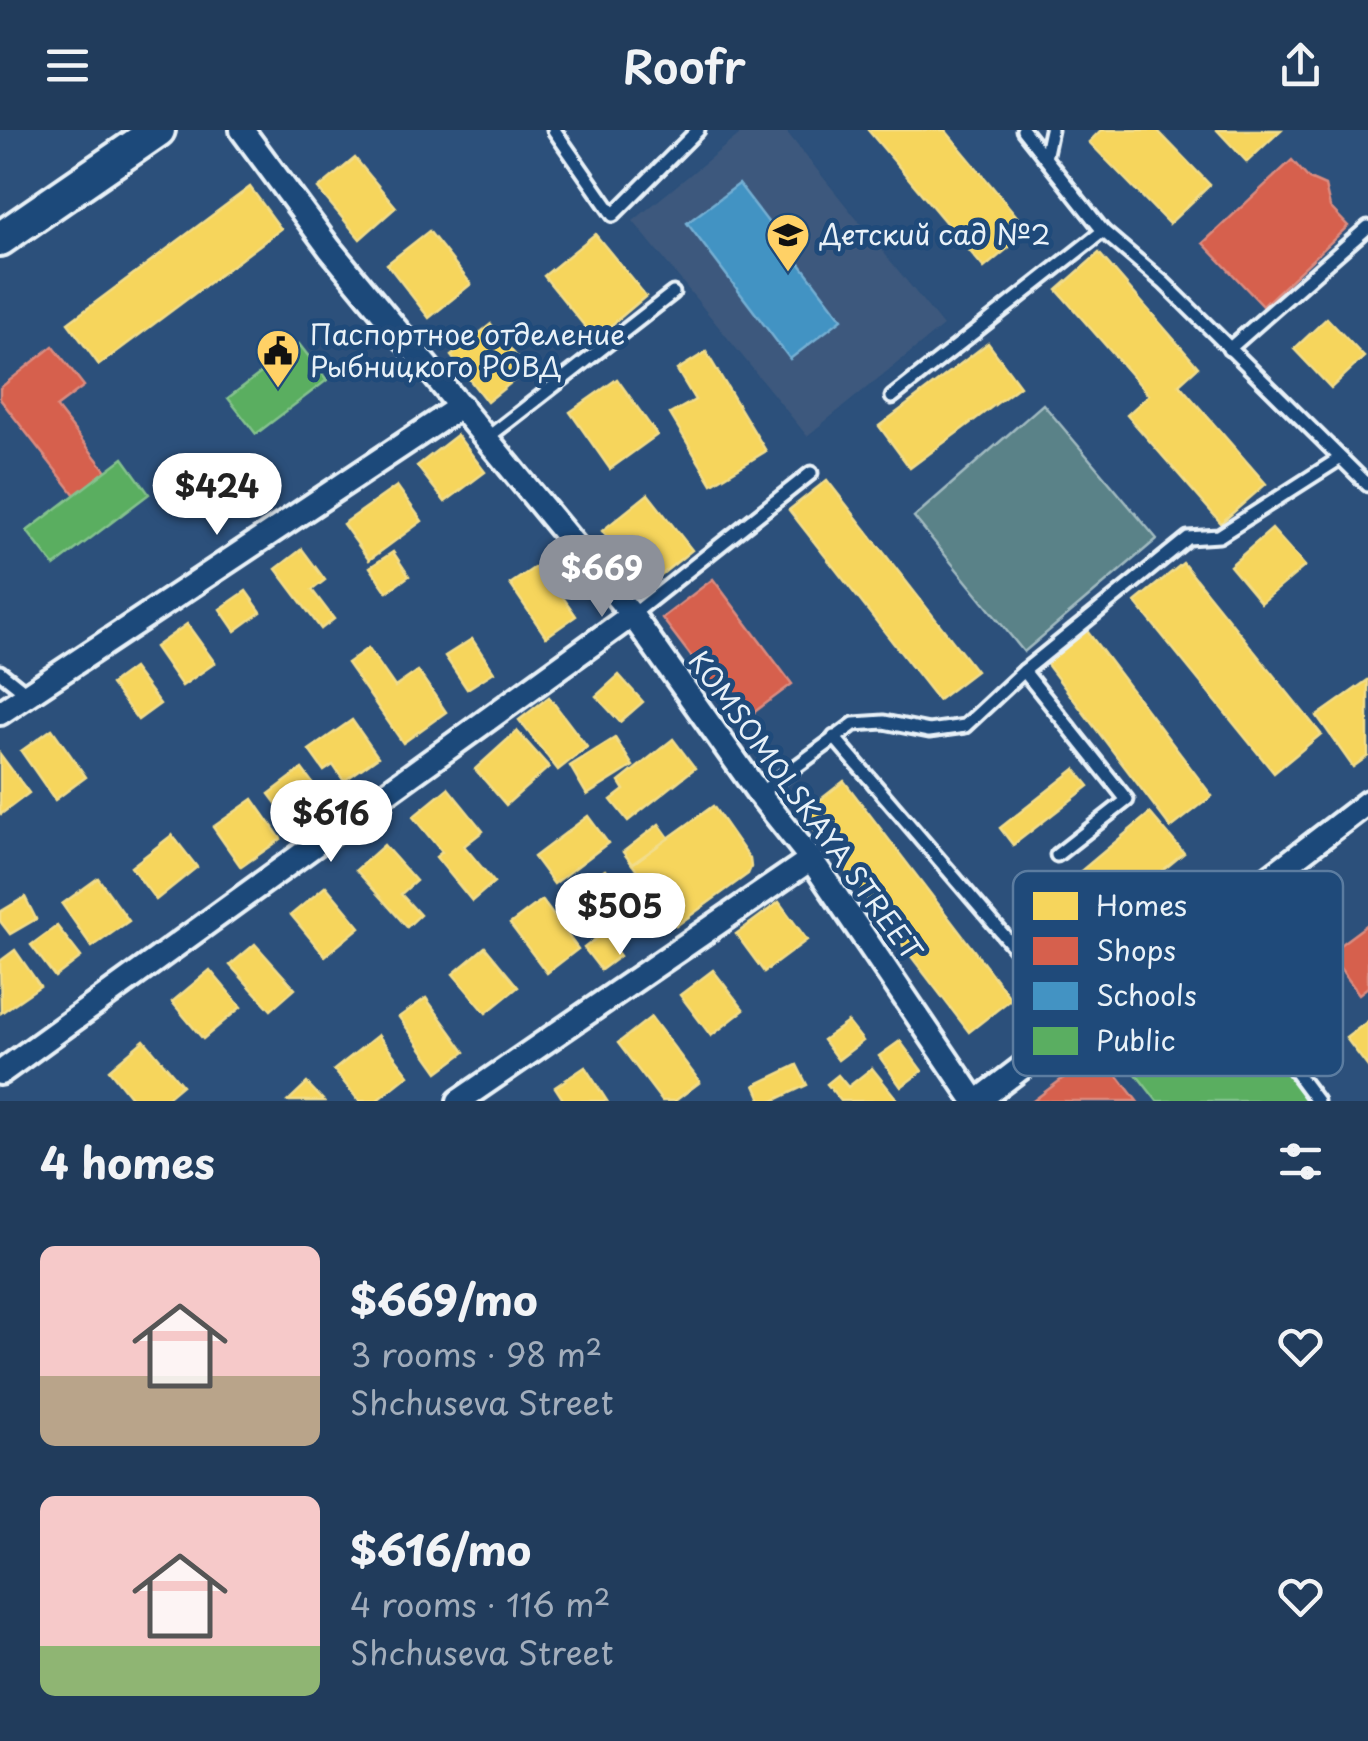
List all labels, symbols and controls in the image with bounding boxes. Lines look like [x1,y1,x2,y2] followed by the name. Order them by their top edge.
[622,31,746,99] text: Roofr
[40,38,95,93] icon: menu
[1273,38,1328,93] icon: share
[765,212,811,273] school or university icon: Детский сад №2
[819,212,1051,255] place label: Детский сад №2
[310,312,625,387] place label: Паспортное отделение Рыбницкого РОВД
[255,328,301,389] public building icon: Паспортное отделение Рыбницкого РОВД
[158,453,276,538] pin: $424
[175,461,259,509] text: $424
[543,535,661,620] pin: $669
[561,543,643,591] text: $669
[679,641,934,970] street label: KOMSOMOLSKAYA STREET
[272,780,390,865] pin: $616
[292,788,370,836] text: $616
[1013,871,1343,1076] legend
[561,873,679,958] pin: $505
[577,881,663,929] text: $505
[1096,883,1187,926] text: Homes
[1096,928,1176,971] text: Shops
[1096,973,1197,1016] text: Schools
[1096,1018,1175,1061] text: Public
[40,1130,215,1193] text: 4 homes
[1273,1134,1328,1189] icon: filters
[350,1267,538,1330] text: $669/mo
[120,1286,240,1406] icon: home
[1273,1319,1328,1374] icon: heart
[350,1330,602,1378] text: 3 rooms · 98 m²
[350,1378,613,1426] text: Shchuseva Street
[350,1517,531,1580] text: $616/mo
[120,1536,240,1656] icon: home
[1273,1569,1328,1624] icon: heart
[350,1580,611,1628] text: 4 rooms · 116 m²
[350,1628,613,1676] text: Shchuseva Street

